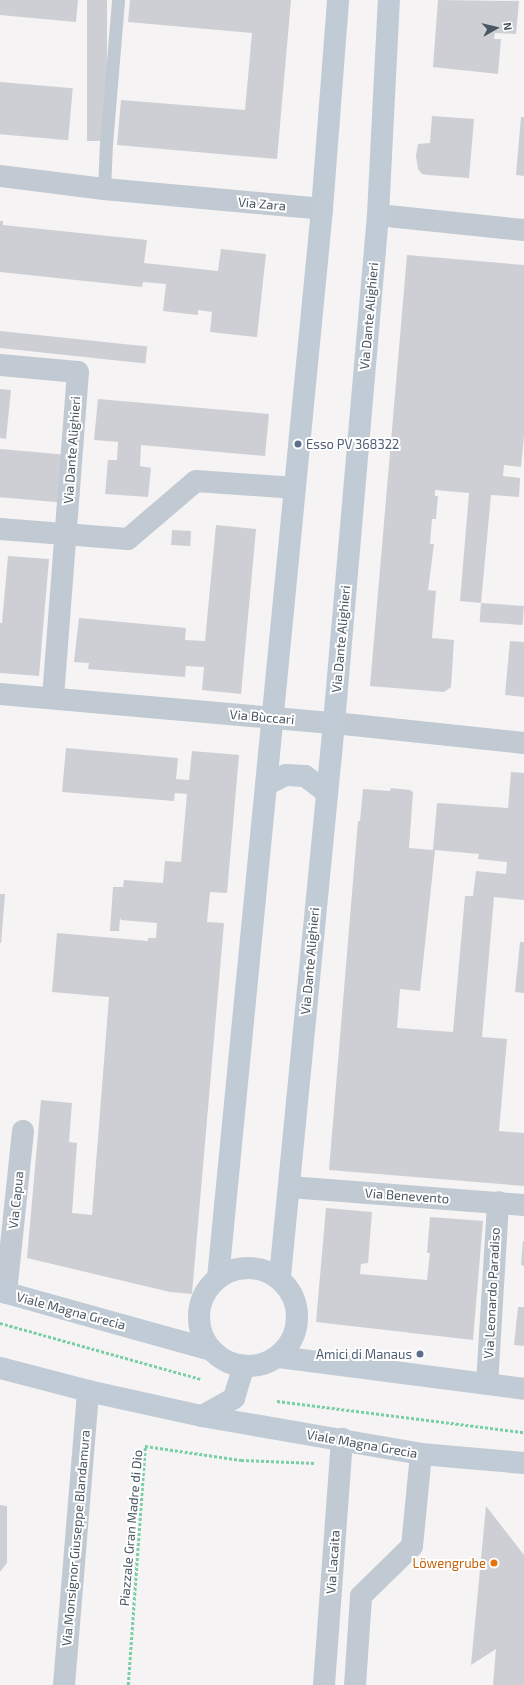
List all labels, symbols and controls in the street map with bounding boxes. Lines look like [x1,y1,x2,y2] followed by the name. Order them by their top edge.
[476,8,516,48] north arrow
[501,21,515,31] text: N
[237,194,287,214] street label: Via Zara
[357,262,381,370] street label: Via Dante Alighieri
[60,396,84,504] street label: Via Dante Alighieri
[306,436,400,452] place label: Esso PV 368322
[293,439,303,449] marker: Esso PV 368322
[329,585,353,693] street label: Via Dante Alighieri
[229,706,295,728] street label: Via Bùccari
[298,907,322,1015] street label: Via Dante Alighieri
[5,1170,27,1230] street label: Via Capua
[364,1185,450,1207] street label: Via Benevento
[481,1227,503,1359] street label: Via Leonardo Paradiso
[15,1289,127,1333] street label: Viale Magna Grecia
[316,1346,412,1362] place label: Amici di Manaus
[415,1349,425,1359] marker: Amici di Manaus
[305,1427,419,1461] street label: Viale Magna Grecia
[59,1429,93,1647] street label: Via Monsignor Giuseppe Blandamura
[116,1449,146,1607] street label: Piazzale Gran Madre di Dio
[323,1530,343,1594] street label: Via Lacaita
[413,1555,486,1571] place label: Löwengrube
[489,1558,499,1568] marker: Löwengrube

